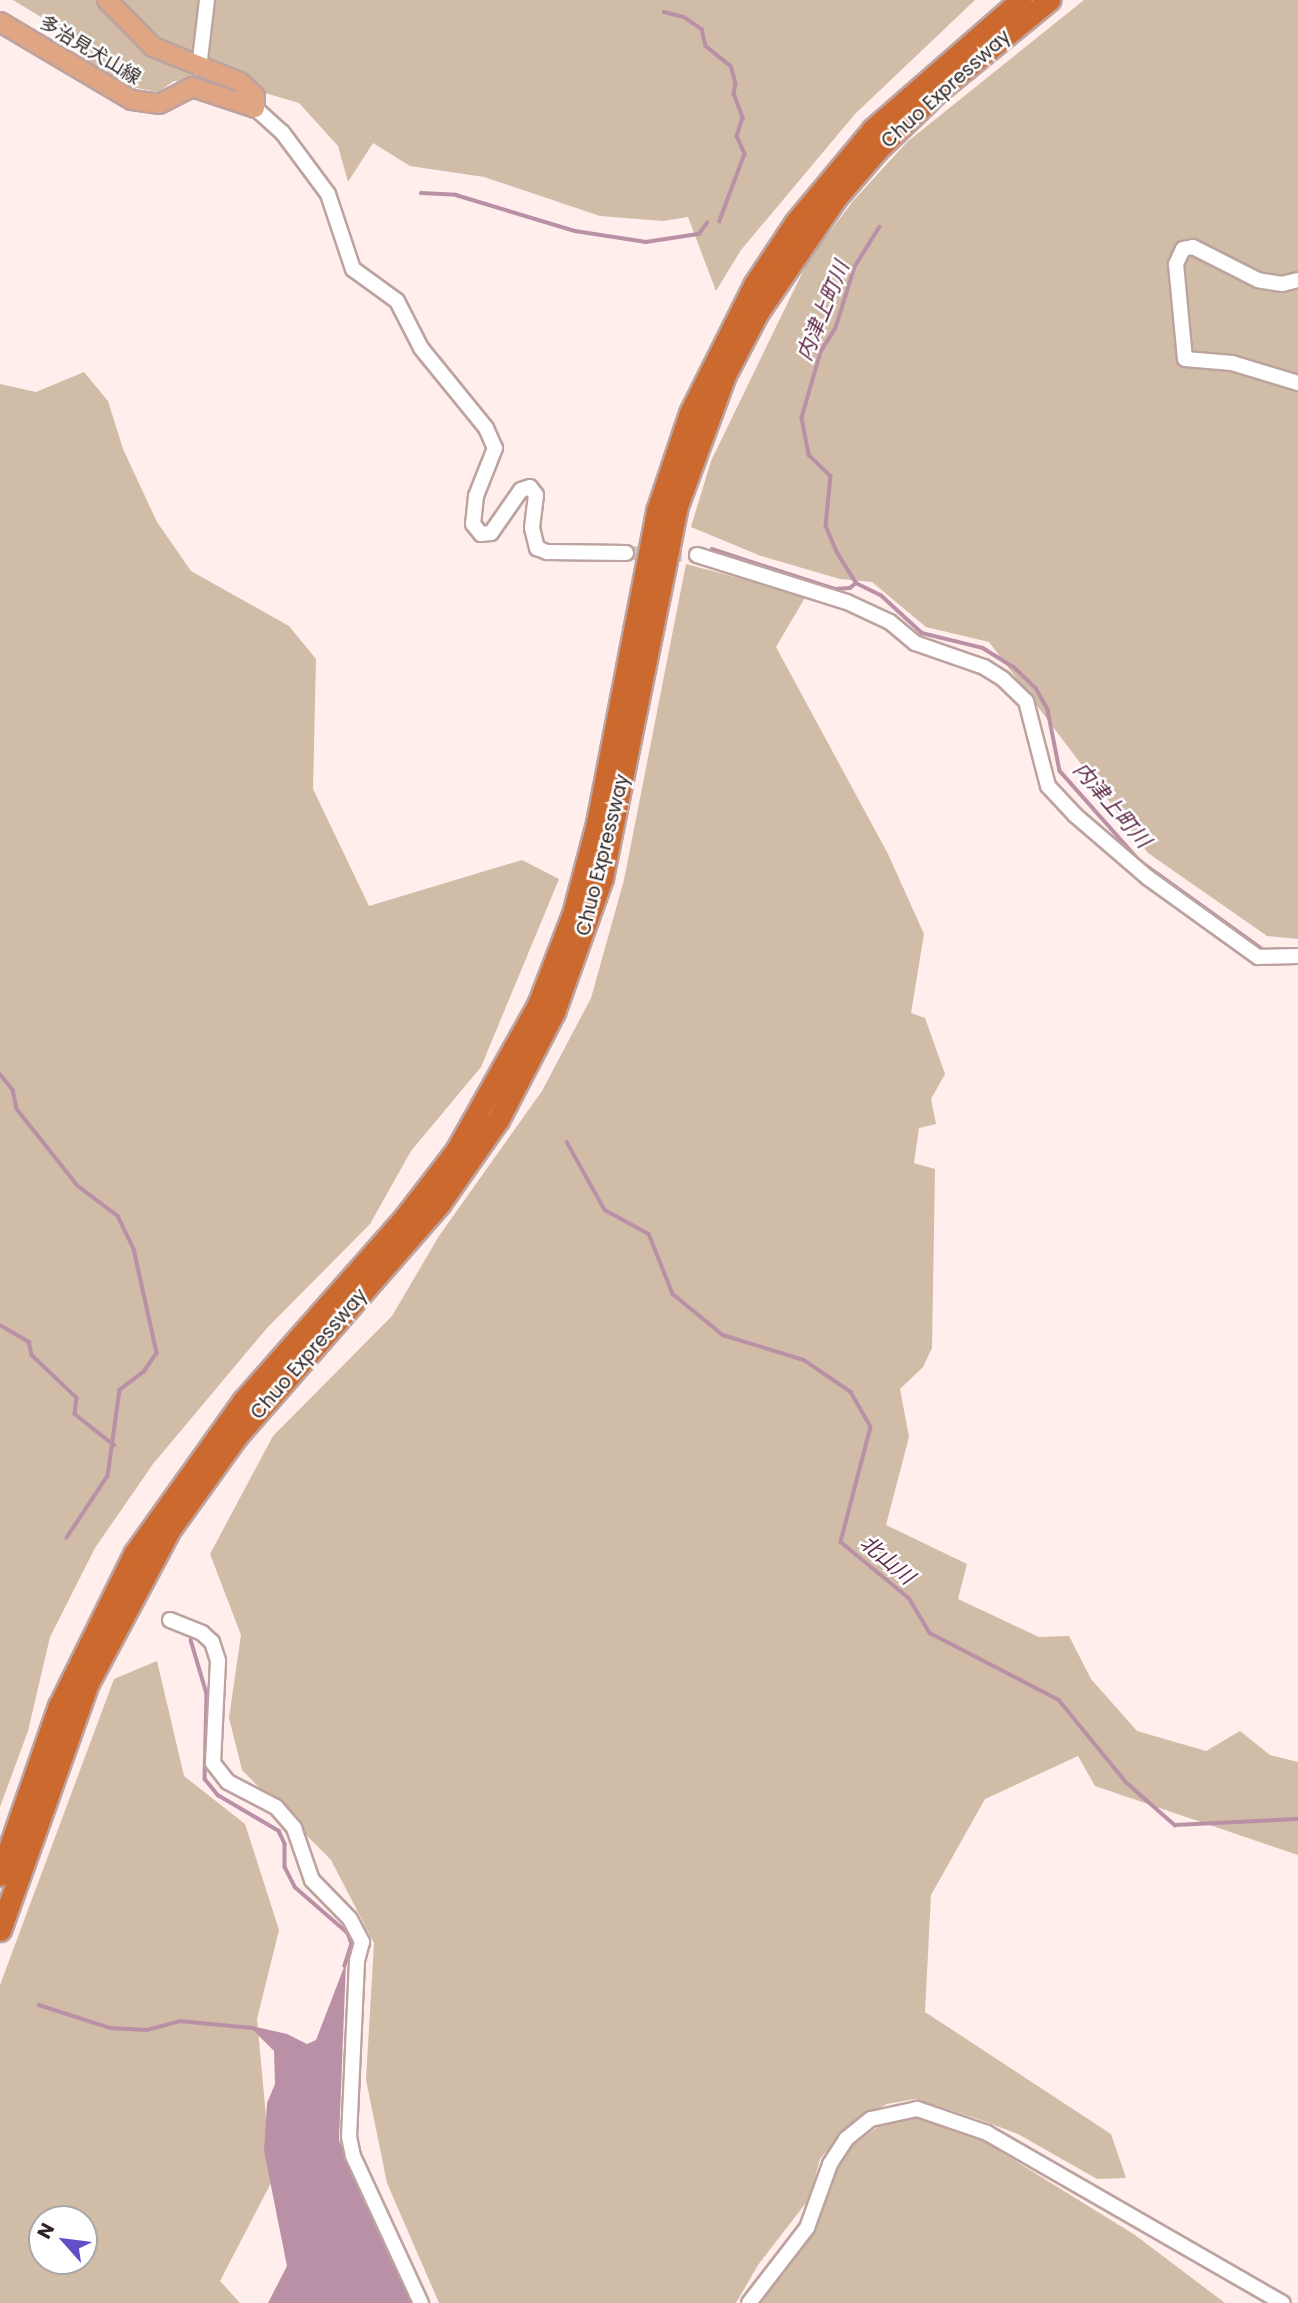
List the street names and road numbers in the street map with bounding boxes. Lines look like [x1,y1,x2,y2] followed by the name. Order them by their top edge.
[35,11,145,89] street label: 多治見犬山線
[877,25,1015,153] street label: Chuo Expressway
[572,772,634,938] street label: Chuo Expressway
[246,1284,372,1424] street label: Chuo Expressway

